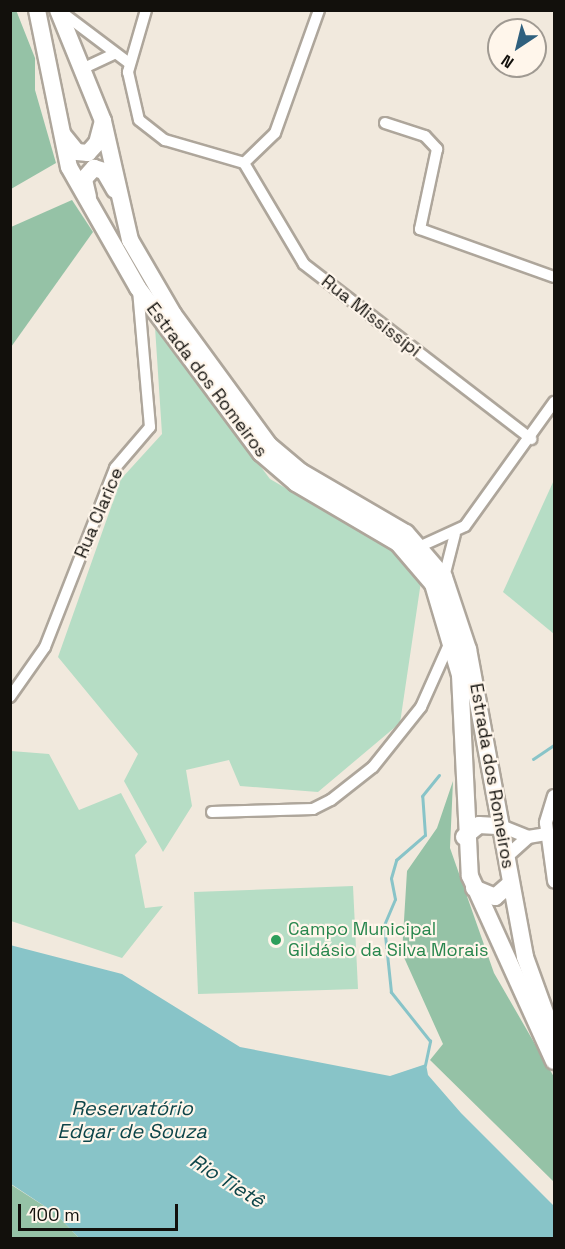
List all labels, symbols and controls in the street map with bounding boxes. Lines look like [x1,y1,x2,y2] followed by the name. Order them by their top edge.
[487,18,547,78] north arrow
[497,50,518,73] text: N
[317,271,425,361] street label: Rua Mississípi
[142,299,272,461] street label: Estrada dos Romeiros
[70,464,128,562] street label: Rua Clarice
[465,682,519,870] street label: Estrada dos Romeiros
[288,919,488,962] place label: Campo Municipal Gildásio da Silva Morais
[269,933,283,947] marker: Campo Municipal Gildásio da Silva Morais
[57,1096,207,1143] water label: Reservatório Edgar de Souza
[185,1149,269,1213] water label: Rio Tietê
[21,1192,182,1230] scale bar
[29,1203,80,1226] text: 100 m

